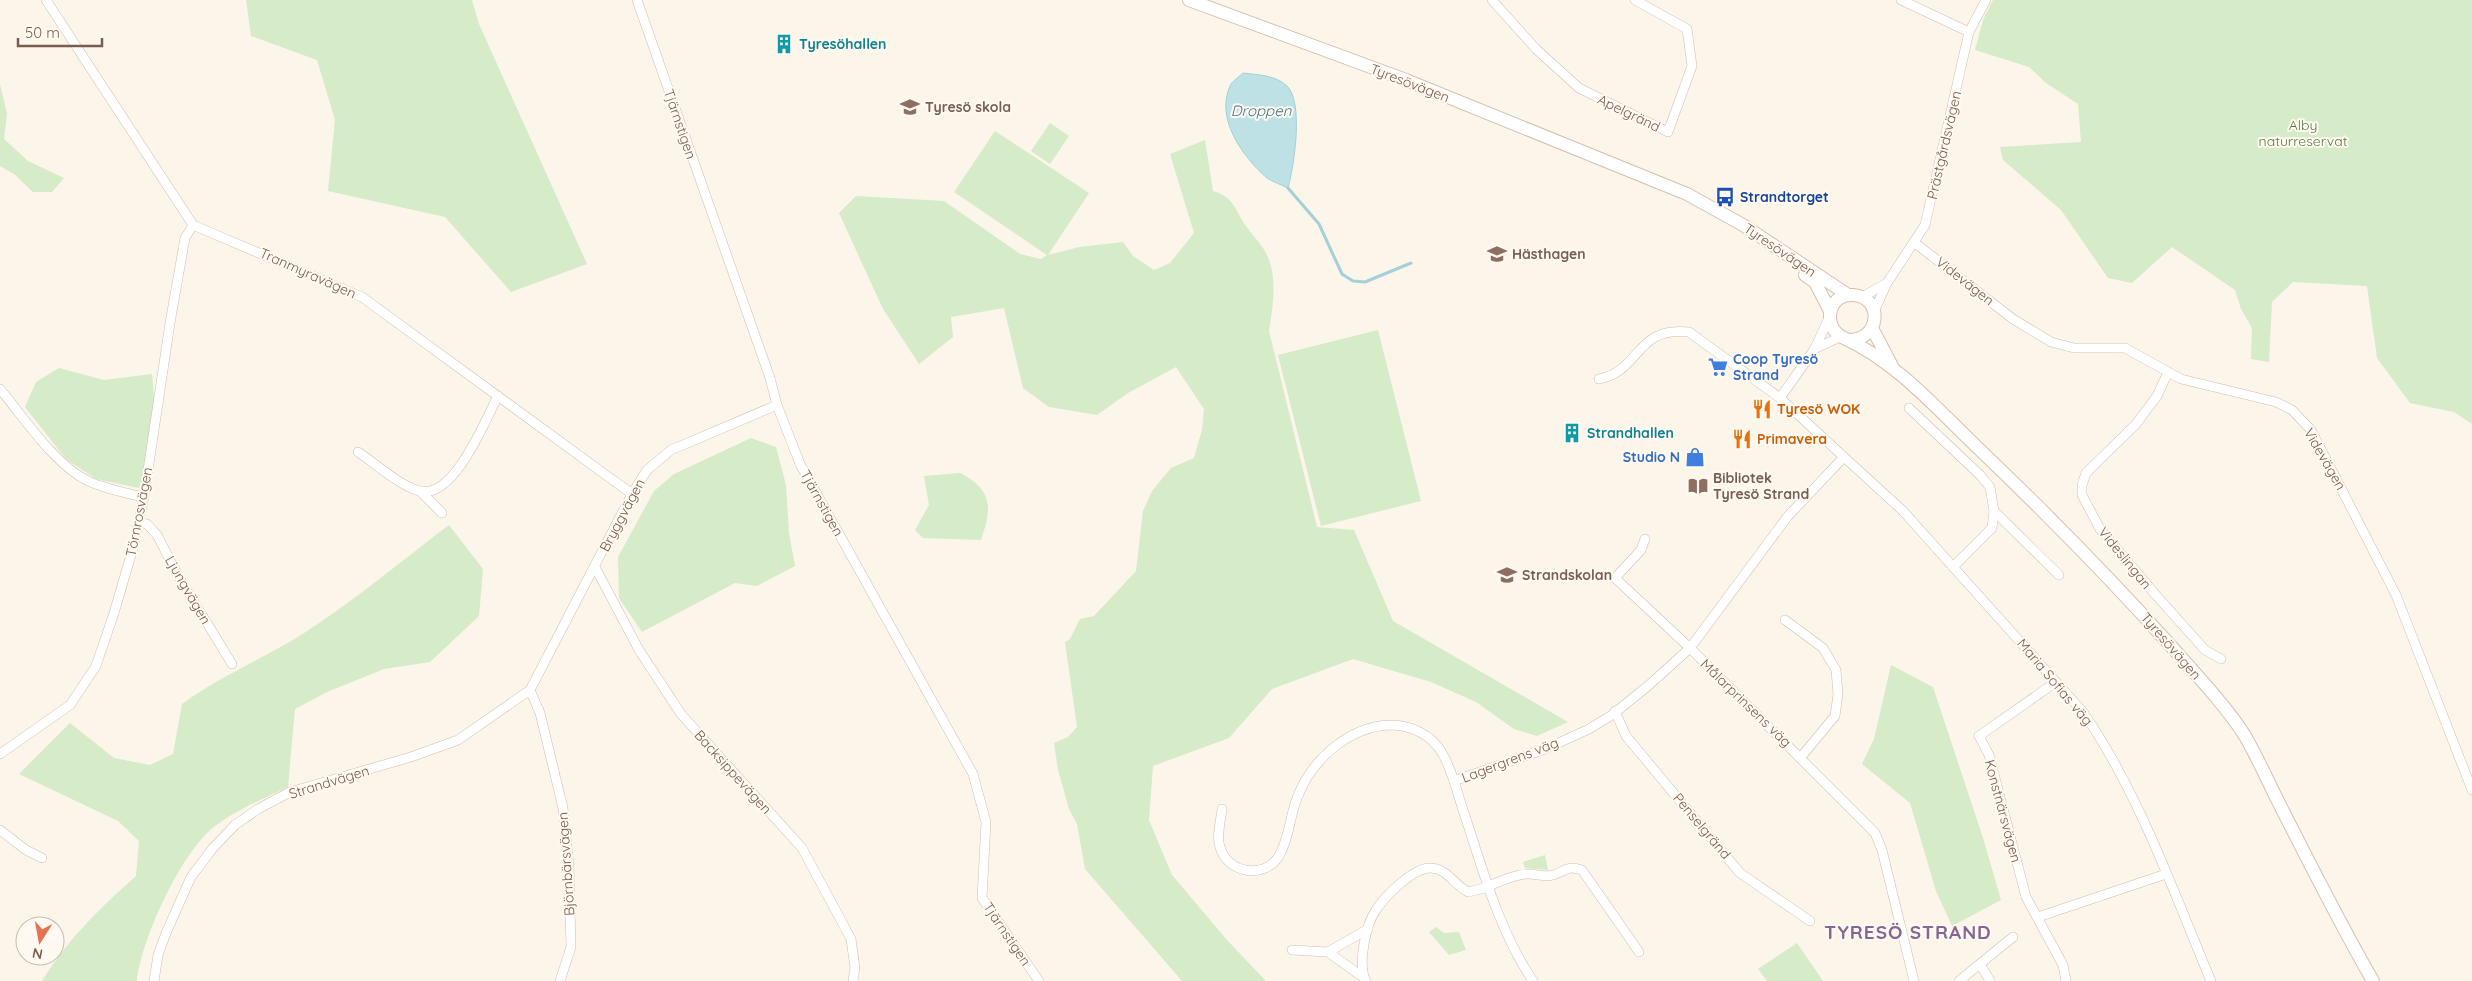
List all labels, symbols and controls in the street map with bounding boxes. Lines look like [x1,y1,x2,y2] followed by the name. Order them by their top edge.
[18,15,101,47] scale bar
[25,23,60,42] text: 50 m
[773,33,795,55] building icon: Tyresöhallen
[799,35,886,53] place label: Tyresöhallen
[1368,60,1452,106] street label: Tyresövägen
[660,87,700,161] street label: Tjärnstigen
[1923,89,1965,201] street label: Prästgårdsvägen
[1595,90,1663,136] street label: Apelgränd
[899,96,921,118] school or university icon: Tyresö skola
[925,98,1011,116] place label: Tyresö skola
[1231,101,1292,120] water label: Droppen
[2259,116,2348,150] park label: Alby naturreservat
[1714,186,1736,208] bus stop icon: Strandtorget
[1740,188,1829,206] place label: Strandtorget
[1740,219,1820,281] street label: Tyresövägen
[1486,243,1508,265] school or university icon: Hästhagen
[257,244,359,302] street label: Tranmyravägen
[1512,245,1586,263] place label: Hästhagen
[1932,253,1998,309] street label: Videvägen
[1733,350,1819,384] place label: Coop Tyresö Strand
[1707,356,1729,378] supermarket icon: Coop Tyresö Strand
[1751,398,1773,420] restaurant icon: Tyresö WOK
[1777,400,1860,418] place label: Tyresö WOK
[1561,422,1583,444] building icon: Strandhallen
[1587,424,1674,442] place label: Strandhallen
[2300,425,2350,493] street label: Videvägen
[1731,428,1753,450] restaurant icon: Primavera
[1757,430,1827,448] place label: Primavera
[1684,446,1706,468] shop icon: Studio N
[1623,448,1680,466] place label: Studio N
[121,466,157,558] street label: Törnrosvägen
[796,467,848,539] street label: Tjärnstigen
[1713,469,1809,503] place label: Bibliotek Tyresö Strand
[595,475,649,555] street label: Bryggvägen
[1687,475,1709,497] library icon: Bibliotek Tyresö Strand
[2094,523,2156,593] street label: Videslingan
[161,552,215,628] street label: Ljungvägen
[1496,564,1518,586] school or university icon: Strandskolan
[1522,566,1612,584] place label: Strandskolan
[2137,609,2205,683] street label: Tyresövägen
[2013,635,2097,729] street label: Maria Sofias väg
[1697,655,1795,751] street label: Målarprinsens väg
[691,726,775,818] street label: Backsippevägen
[1459,733,1561,787] street label: Lagergrens väg
[1981,758,2025,864] street label: Konstnärsvägen
[287,761,371,803] street label: Strandvägen
[1669,789,1735,863] street label: Penselgränd
[553,811,579,917] street label: Björnbärsvägen
[979,899,1035,969] street label: Tjärnstigen
[15,916,65,966] north arrow
[1824,920,1992,944] district label: TYRESÖ STRAND
[31,944,44,964] text: N

